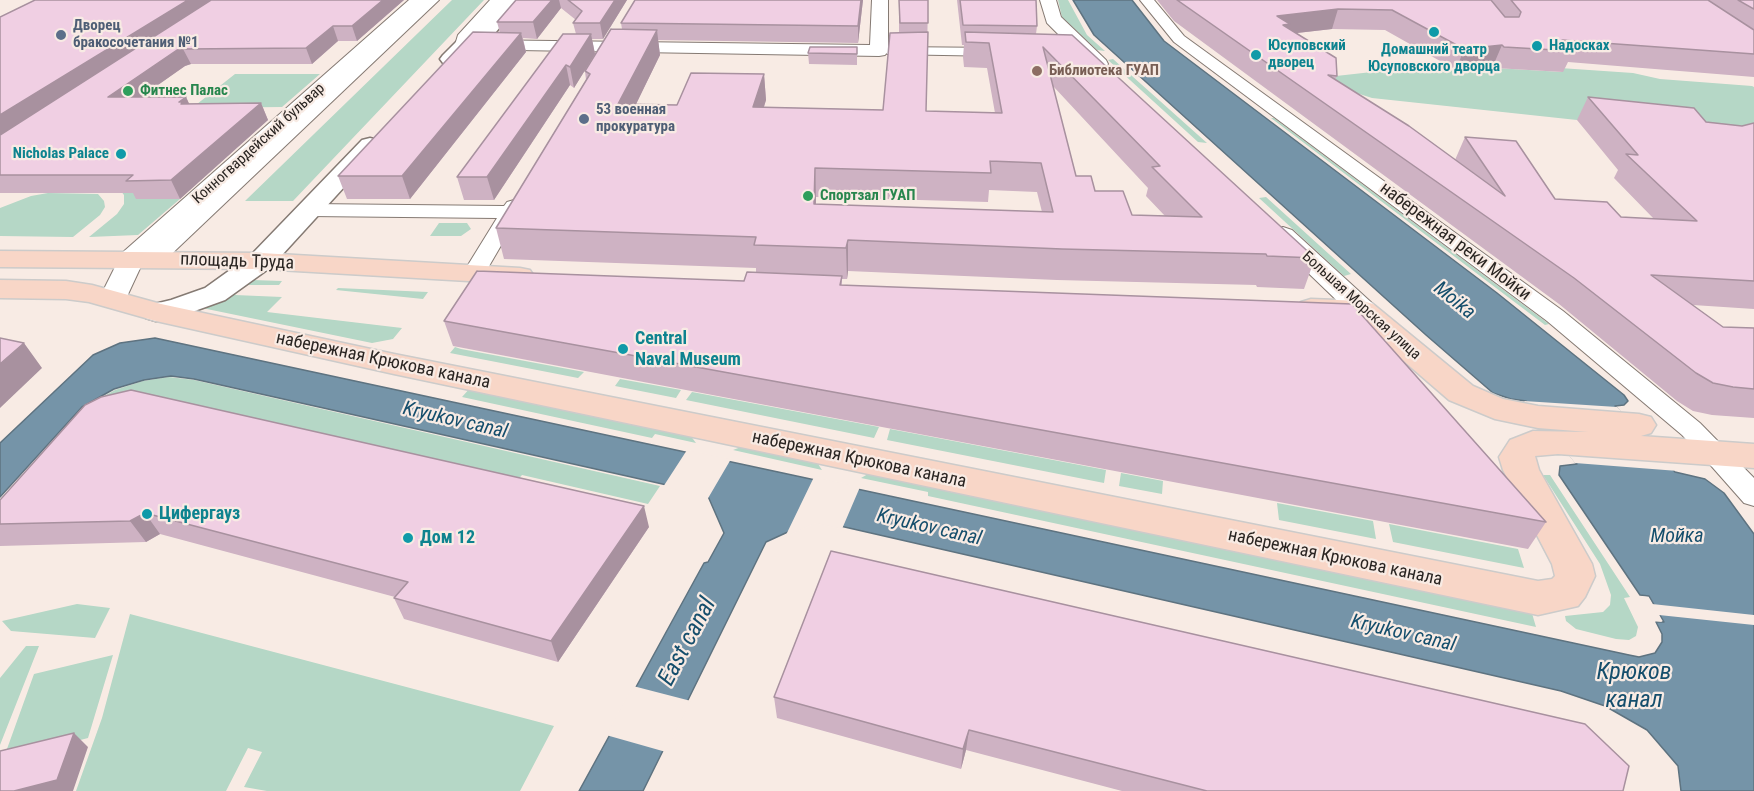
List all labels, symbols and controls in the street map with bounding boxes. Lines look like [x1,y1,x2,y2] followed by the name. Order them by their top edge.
[73,17,199,52] place label: Дворец бракосочетания №1
[1427,25,1441,39] marker: Домашний театр Юсуповского дворца
[54,28,68,42] marker: Дворец бракосочетания №1
[1268,37,1346,72] place label: Юсуповский дворец
[1549,37,1610,55] place label: Надосках
[1530,39,1544,53] marker: Надосках
[1368,41,1500,76] place label: Домашний театр Юсуповского дворца
[1249,48,1263,62] marker: Юсуповский дворец
[1049,62,1159,80] place label: Библиотека ГУАП
[1030,64,1044,78] marker: Библиотека ГУАП
[189,80,329,208] street label: Конногвардейский бульвар
[140,82,228,100] place label: Фитнес Палас
[121,84,135,98] marker: Фитнес Палас
[596,101,675,136] place label: 53 военная прокуратура
[577,112,591,126] marker: 53 военная прокуратура
[13,145,109,163] place label: Nicholas Palace
[114,147,128,161] marker: Nicholas Palace
[1375,178,1535,306] street label: набережная реки Мойки
[820,187,915,205] place label: Спортзал ГУАП
[801,189,815,203] marker: Спортзал ГУАП
[1298,248,1424,364] street label: Большая Морская улица
[180,249,294,275] street label: площадь Труда
[1428,277,1480,325] water label: Moika
[274,328,492,394] street label: набережная Крюкова канала
[635,328,741,370] place label: Central Naval Museum
[616,342,630,356] marker: Central Naval Museum
[400,397,510,445] water label: Kryukov canal
[750,427,968,493] street label: набережная Крюкова канала
[159,503,240,525] place label: Цифергауз
[874,504,984,552] water label: Kryukov canal
[140,507,154,521] marker: Цифергауз
[1226,525,1444,591] street label: набережная Крюкова канала
[1651,525,1703,549] water label: Мойка
[420,527,475,549] place label: Дом 12
[401,531,415,545] marker: Дом 12
[653,593,723,691] water label: East canal
[1348,610,1458,658] water label: Kryukov canal
[1596,659,1672,715] water label: Крюков канал

